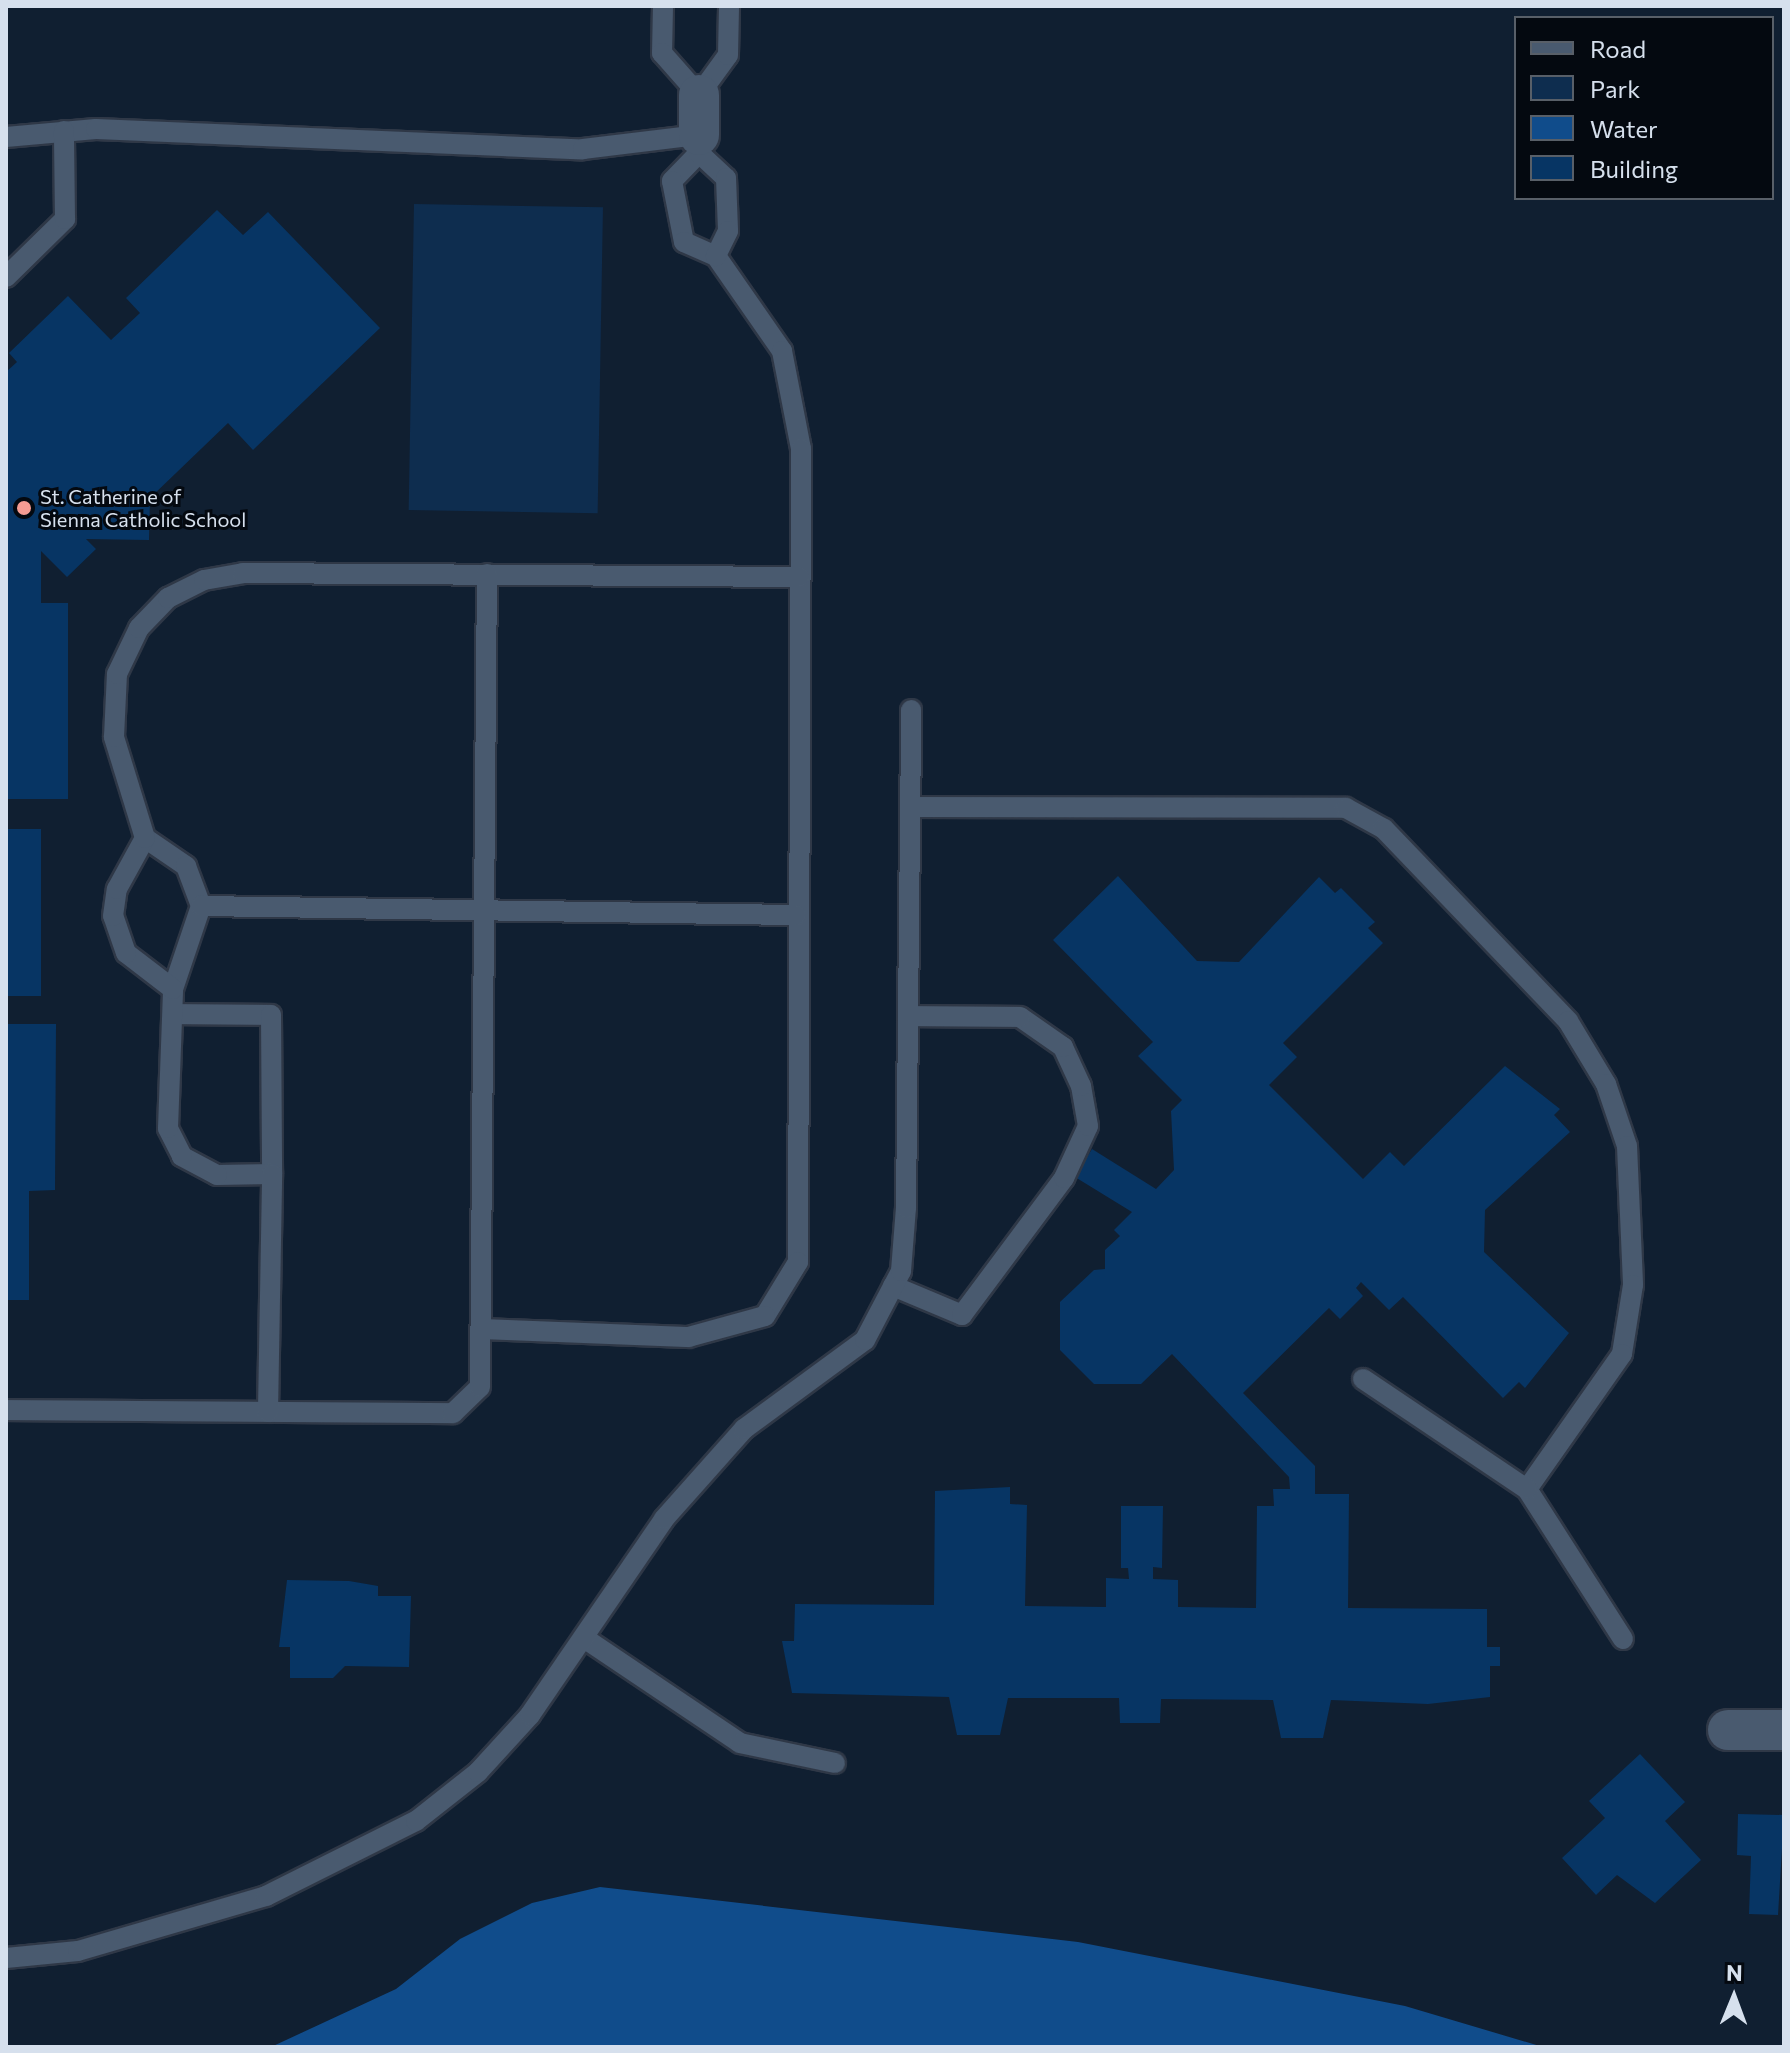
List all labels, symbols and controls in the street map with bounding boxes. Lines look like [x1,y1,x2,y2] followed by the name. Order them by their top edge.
[1514,16,1774,200] legend
[1590,34,1646,63] text: Road
[1590,74,1640,103] text: Park
[1590,114,1658,143] text: Water
[1590,154,1678,183] text: Building
[40,484,246,531] place label: St. Catherine of Sienna Catholic School
[15,499,33,517] marker: St. Catherine of Sienna Catholic School
[1694,1957,1774,2037] north arrow
[1726,1959,1743,1986] text: N

